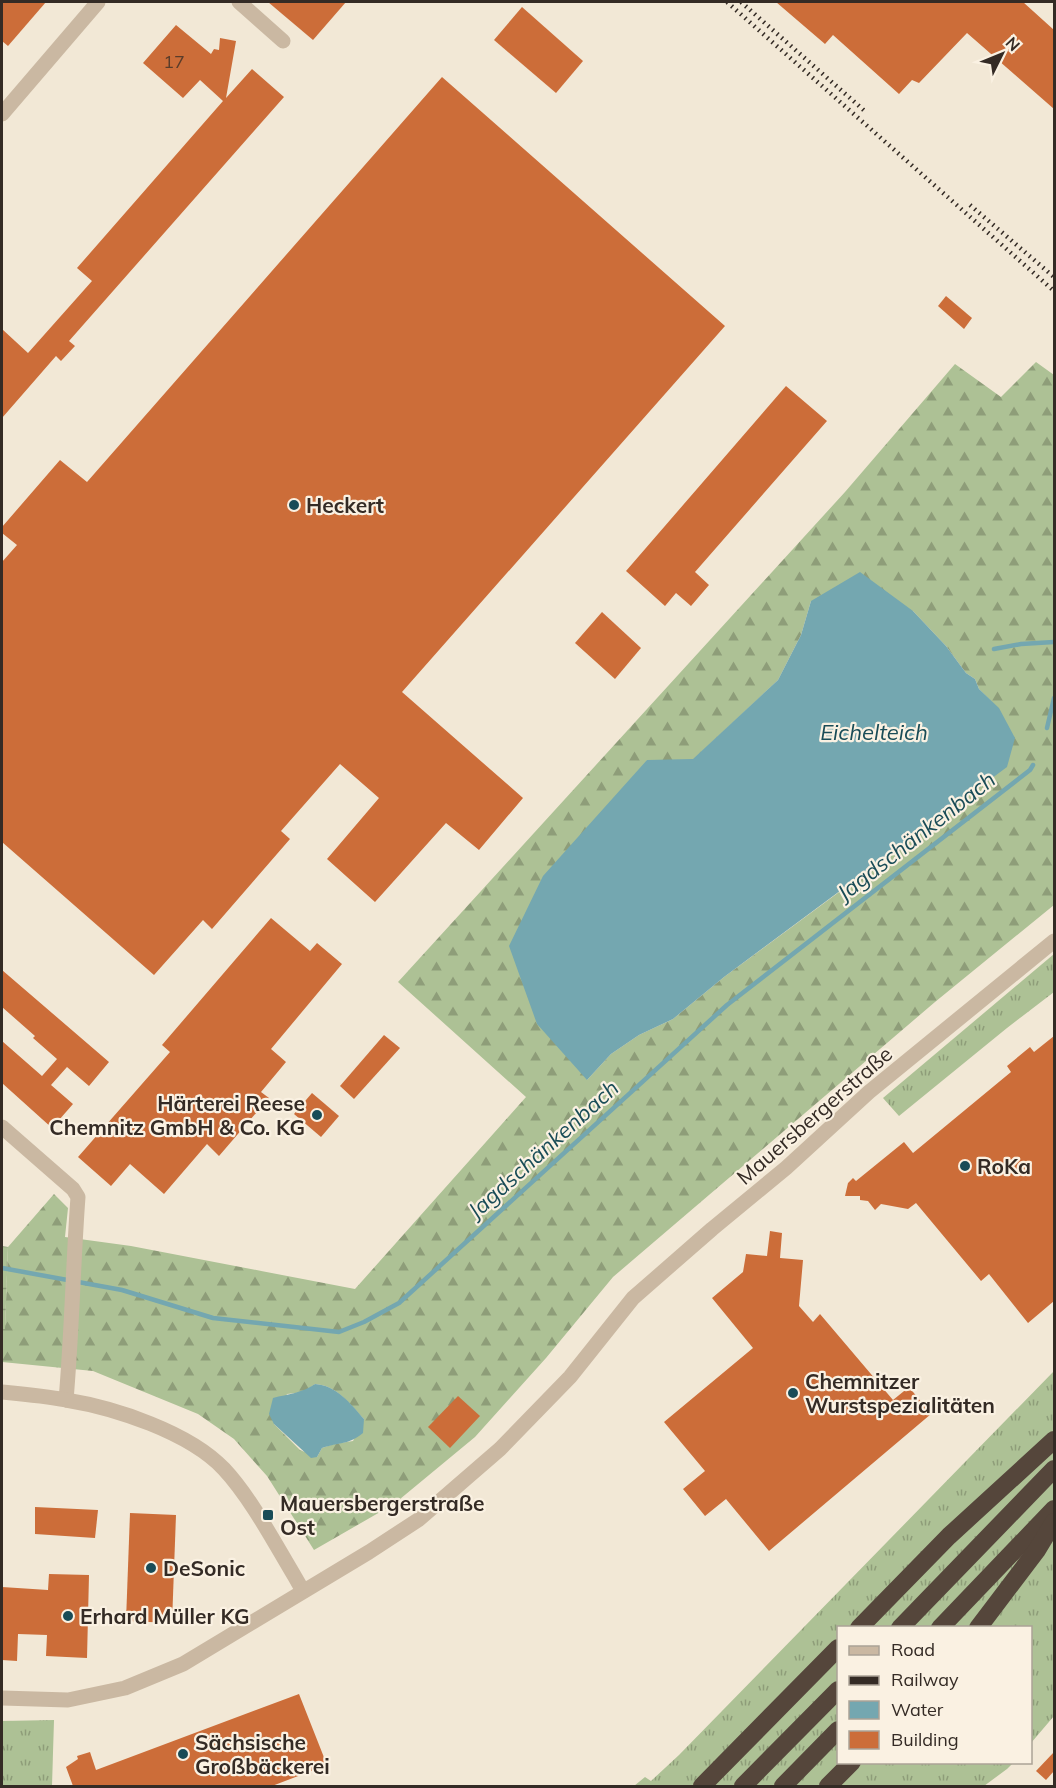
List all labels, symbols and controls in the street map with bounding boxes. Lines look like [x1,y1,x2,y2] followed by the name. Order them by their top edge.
[972,24,1032,84] north arrow
[1002,33,1024,55] text: N
[163,50,185,73] house number: 17
[306,492,384,518] place label: Heckert
[287,498,301,512] marker: Heckert
[820,718,928,746] water label: Eichelteich
[829,765,1001,908] water label: Jagdschänkenbach
[731,1040,897,1190] street label: Mauersbergerstraße
[460,1074,624,1226] water label: Jagdschänkenbach
[49,1090,305,1140] place label: Härterei Reese Chemnitz GmbH & Co. KG
[310,1108,324,1122] marker: Härterei Reese Chemnitz GmbH & Co. KG
[977,1153,1031,1179] place label: RoKa
[958,1159,972,1173] marker: RoKa
[805,1368,995,1418] place label: Chemnitzer Wurstspezialitäten
[786,1386,800,1400] marker: Chemnitzer Wurstspezialitäten
[280,1490,485,1540] place label: Mauersbergerstraße Ost
[261,1508,275,1522] marker: Mauersbergerstraße Ost
[163,1555,245,1581] place label: DeSonic
[144,1561,158,1575] marker: DeSonic
[80,1603,250,1629] place label: Erhard Müller KG
[61,1609,75,1623] marker: Erhard Müller KG
[837,1626,1032,1764] legend
[891,1638,935,1661] text: Road
[891,1668,959,1691] text: Railway
[891,1698,944,1721] text: Water
[891,1728,959,1751] text: Building
[195,1729,330,1779] place label: Sächsische Großbäckerei
[176,1747,190,1761] marker: Sächsische Großbäckerei

